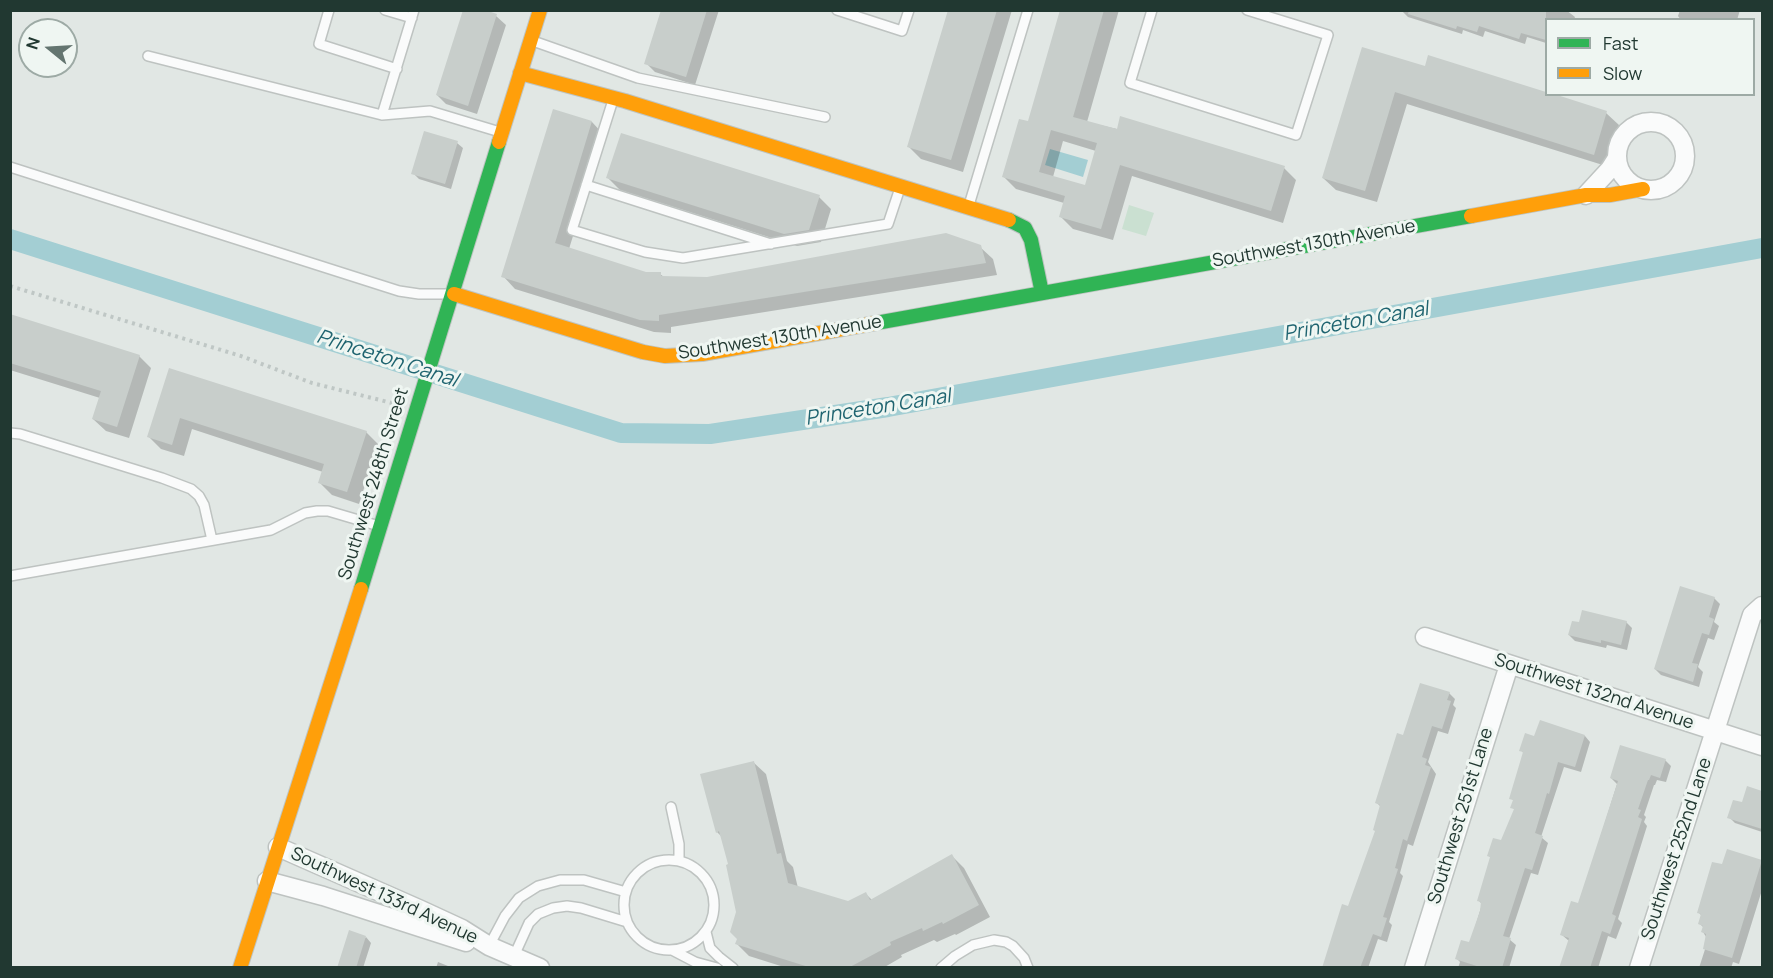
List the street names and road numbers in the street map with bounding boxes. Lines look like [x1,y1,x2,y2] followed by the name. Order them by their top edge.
[1211,216,1417,272] street label: Southwest 130th Avenue
[677,311,883,365] street label: Southwest 130th Avenue
[334,385,414,583] street label: Southwest 248th Street
[1492,650,1696,734] street label: Southwest 132nd Avenue
[1424,725,1498,907] street label: Southwest 251st Lane
[1637,755,1717,943] street label: Southwest 252nd Lane
[287,843,481,949] street label: Southwest 133rd Avenue

